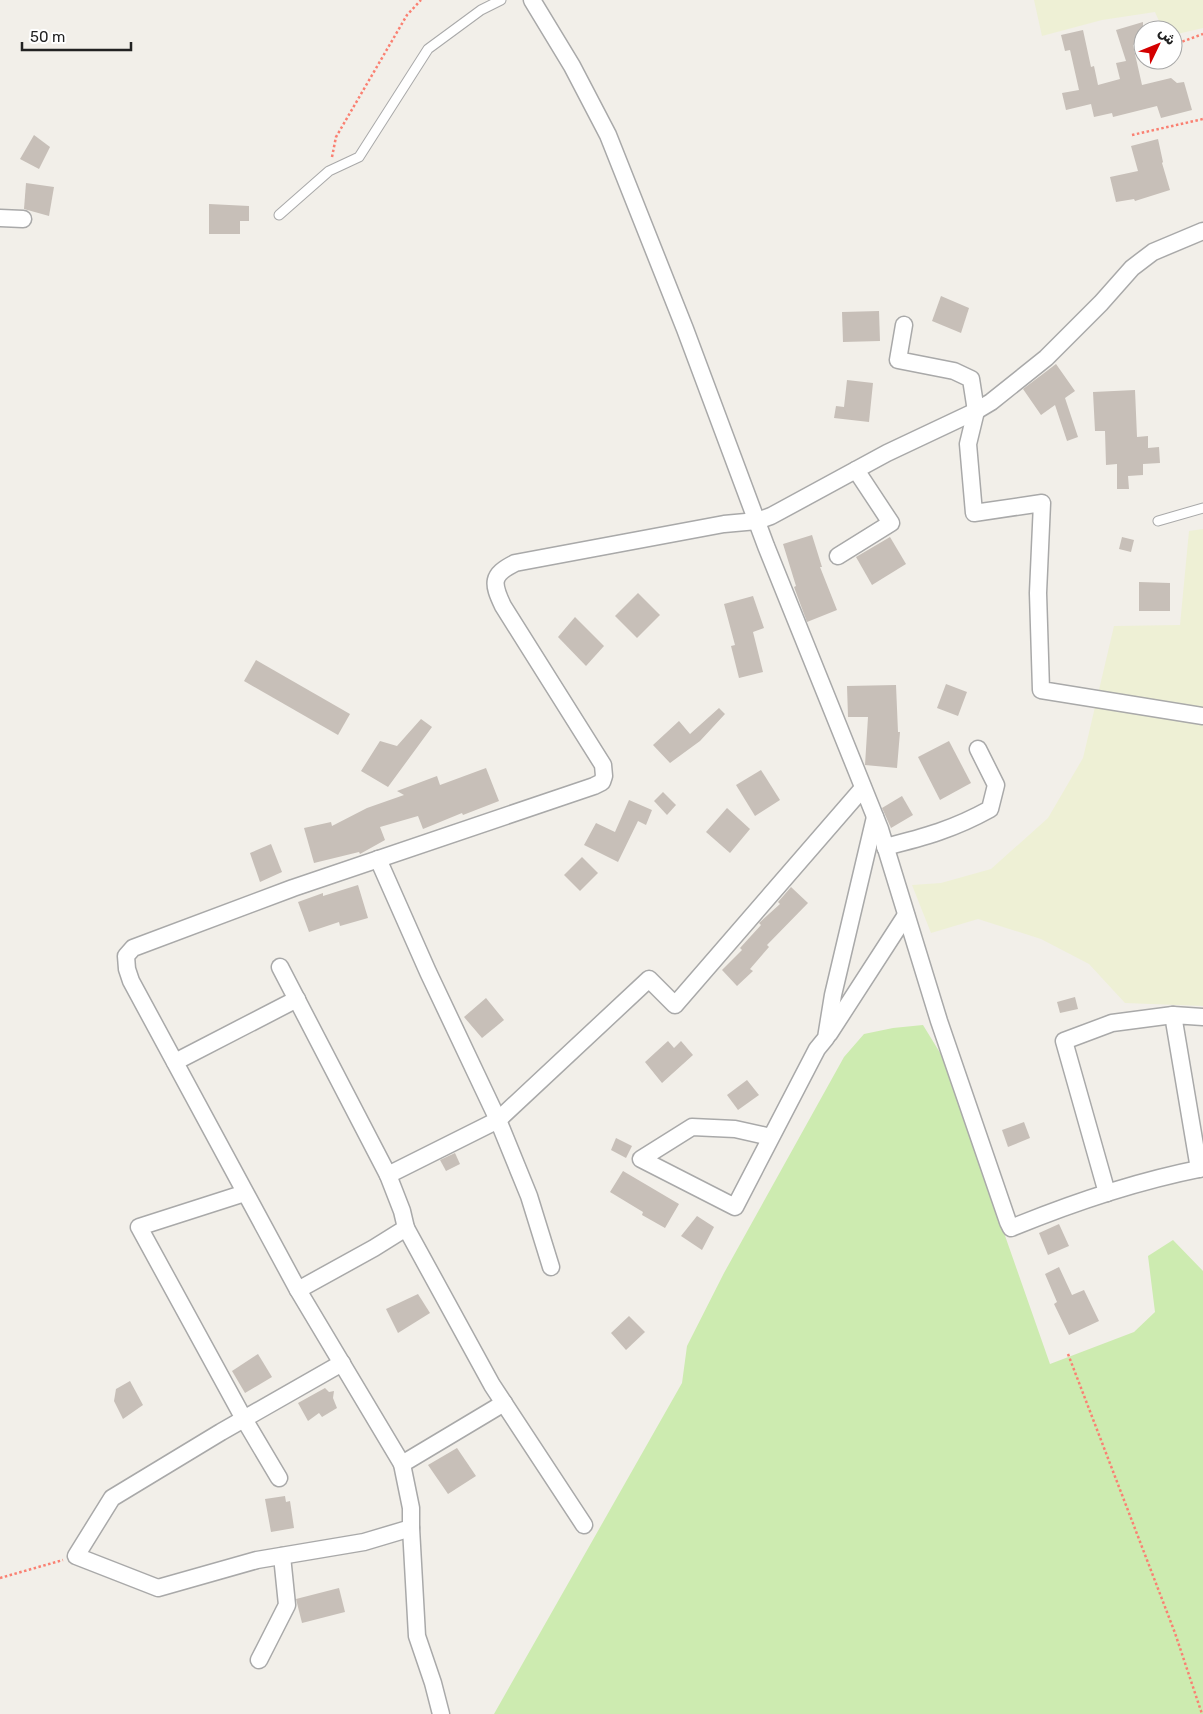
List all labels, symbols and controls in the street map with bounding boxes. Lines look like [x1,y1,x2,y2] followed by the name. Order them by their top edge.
[22,20,131,52] scale bar
[1133,20,1183,70] north arrow
[1155,24,1180,49] text: ش
[30,28,65,46] text: 50 m

